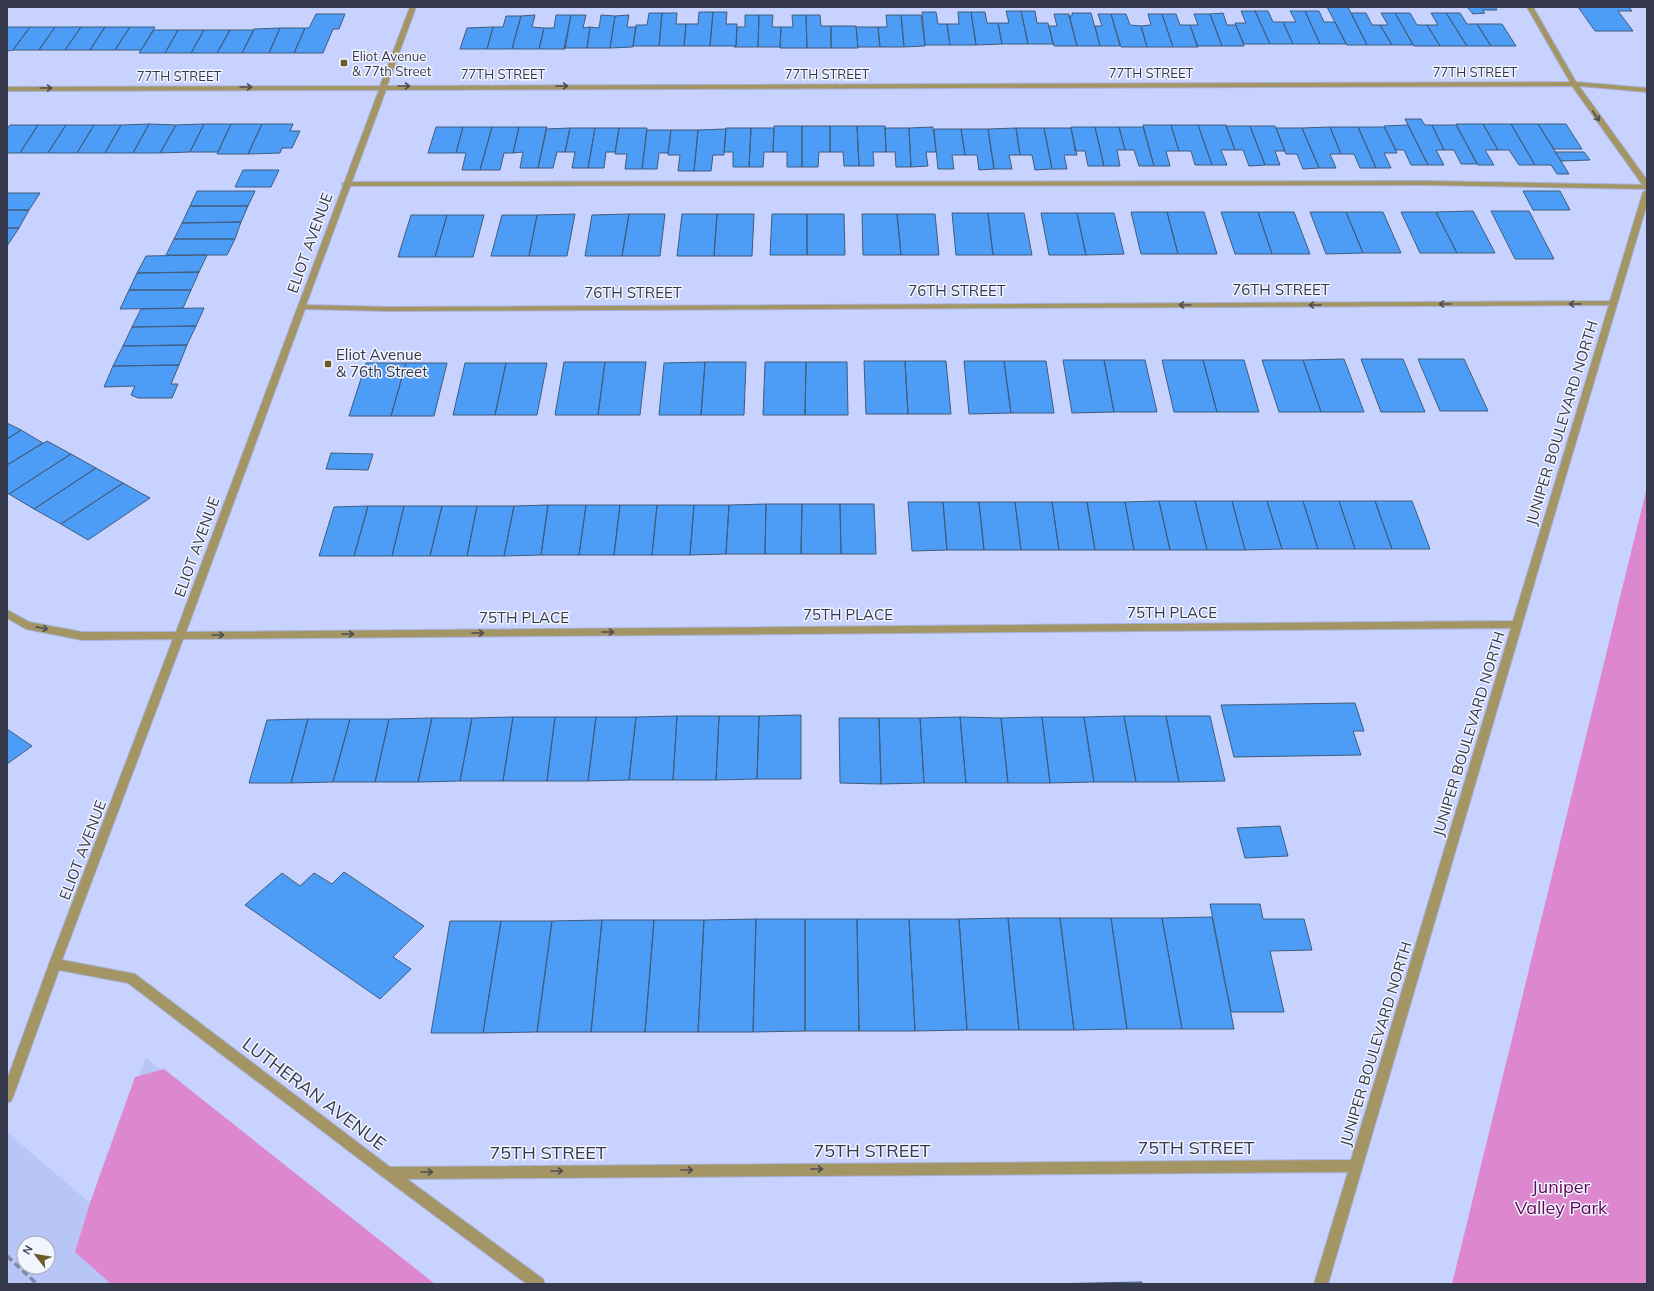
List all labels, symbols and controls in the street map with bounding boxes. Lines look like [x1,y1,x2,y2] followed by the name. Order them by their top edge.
[352,48,432,79] place label: Eliot Avenue & 77th Street
[339,58,349,68] marker: Eliot Avenue & 77th Street
[1433,64,1517,80] street label: 77TH STREET
[1109,65,1193,81] street label: 77TH STREET
[461,66,545,82] street label: 77TH STREET
[785,66,869,82] street label: 77TH STREET
[137,68,221,84] street label: 77TH STREET
[397,82,410,90] one-way arrow
[555,82,568,90] one-way arrow
[239,83,252,91] one-way arrow
[39,84,52,92] one-way arrow
[1592,110,1600,121] one-way arrow
[283,190,337,296] street label: ELIOT AVENUE
[1232,280,1330,299] street label: 76TH STREET
[908,281,1006,300] street label: 76TH STREET
[584,283,682,302] street label: 76TH STREET
[1439,300,1452,308] one-way arrow
[1569,300,1582,308] one-way arrow
[1179,301,1192,309] one-way arrow
[1309,301,1322,309] one-way arrow
[1521,318,1602,528] street label: JUNIPER BOULEVARD NORTH
[336,345,427,381] place label: Eliot Avenue & 76th Street
[323,359,333,369] marker: Eliot Avenue & 76th Street
[170,494,224,600] street label: ELIOT AVENUE
[1127,603,1217,622] street label: 75TH PLACE
[803,605,893,624] street label: 75TH PLACE
[479,608,569,627] street label: 75TH PLACE
[35,625,48,633] one-way arrow
[601,628,614,636] one-way arrow
[471,629,484,637] one-way arrow
[1428,629,1509,839] street label: JUNIPER BOULEVARD NORTH
[341,630,354,638] one-way arrow
[211,631,224,639] one-way arrow
[55,797,110,902] street label: ELIOT AVENUE
[1335,939,1416,1149] street label: JUNIPER BOULEVARD NORTH
[238,1032,391,1155] street label: LUTHERAN AVENUE
[1137,1136,1255,1159] street label: 75TH STREET
[813,1139,931,1162] street label: 75TH STREET
[489,1141,607,1164] street label: 75TH STREET
[810,1165,823,1173] one-way arrow
[680,1166,693,1174] one-way arrow
[550,1167,563,1175] one-way arrow
[420,1168,433,1176] one-way arrow
[1515,1175,1608,1219] park label: Juniper Valley Park
[16,1235,56,1275] north arrow
[19,1243,36,1257] text: N

